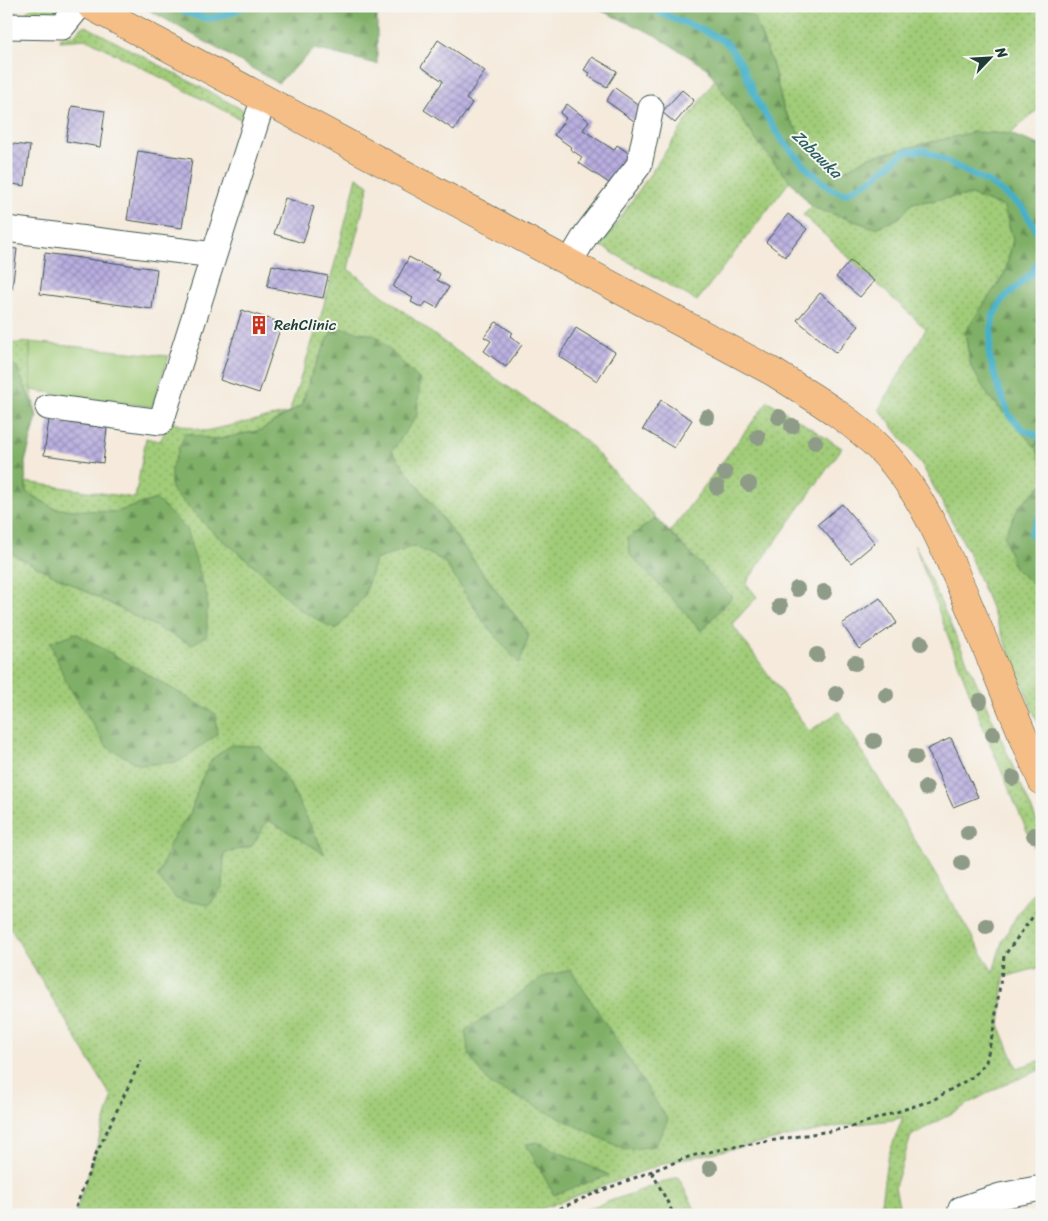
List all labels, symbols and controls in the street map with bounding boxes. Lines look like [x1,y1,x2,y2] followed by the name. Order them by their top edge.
[966,32,1016,82] north arrow
[988,42,1015,63] text: N
[785,122,850,187] water label: Zabawka
[274,312,337,338] place label: RehClinic
[248,314,270,336] building icon: RehClinic

